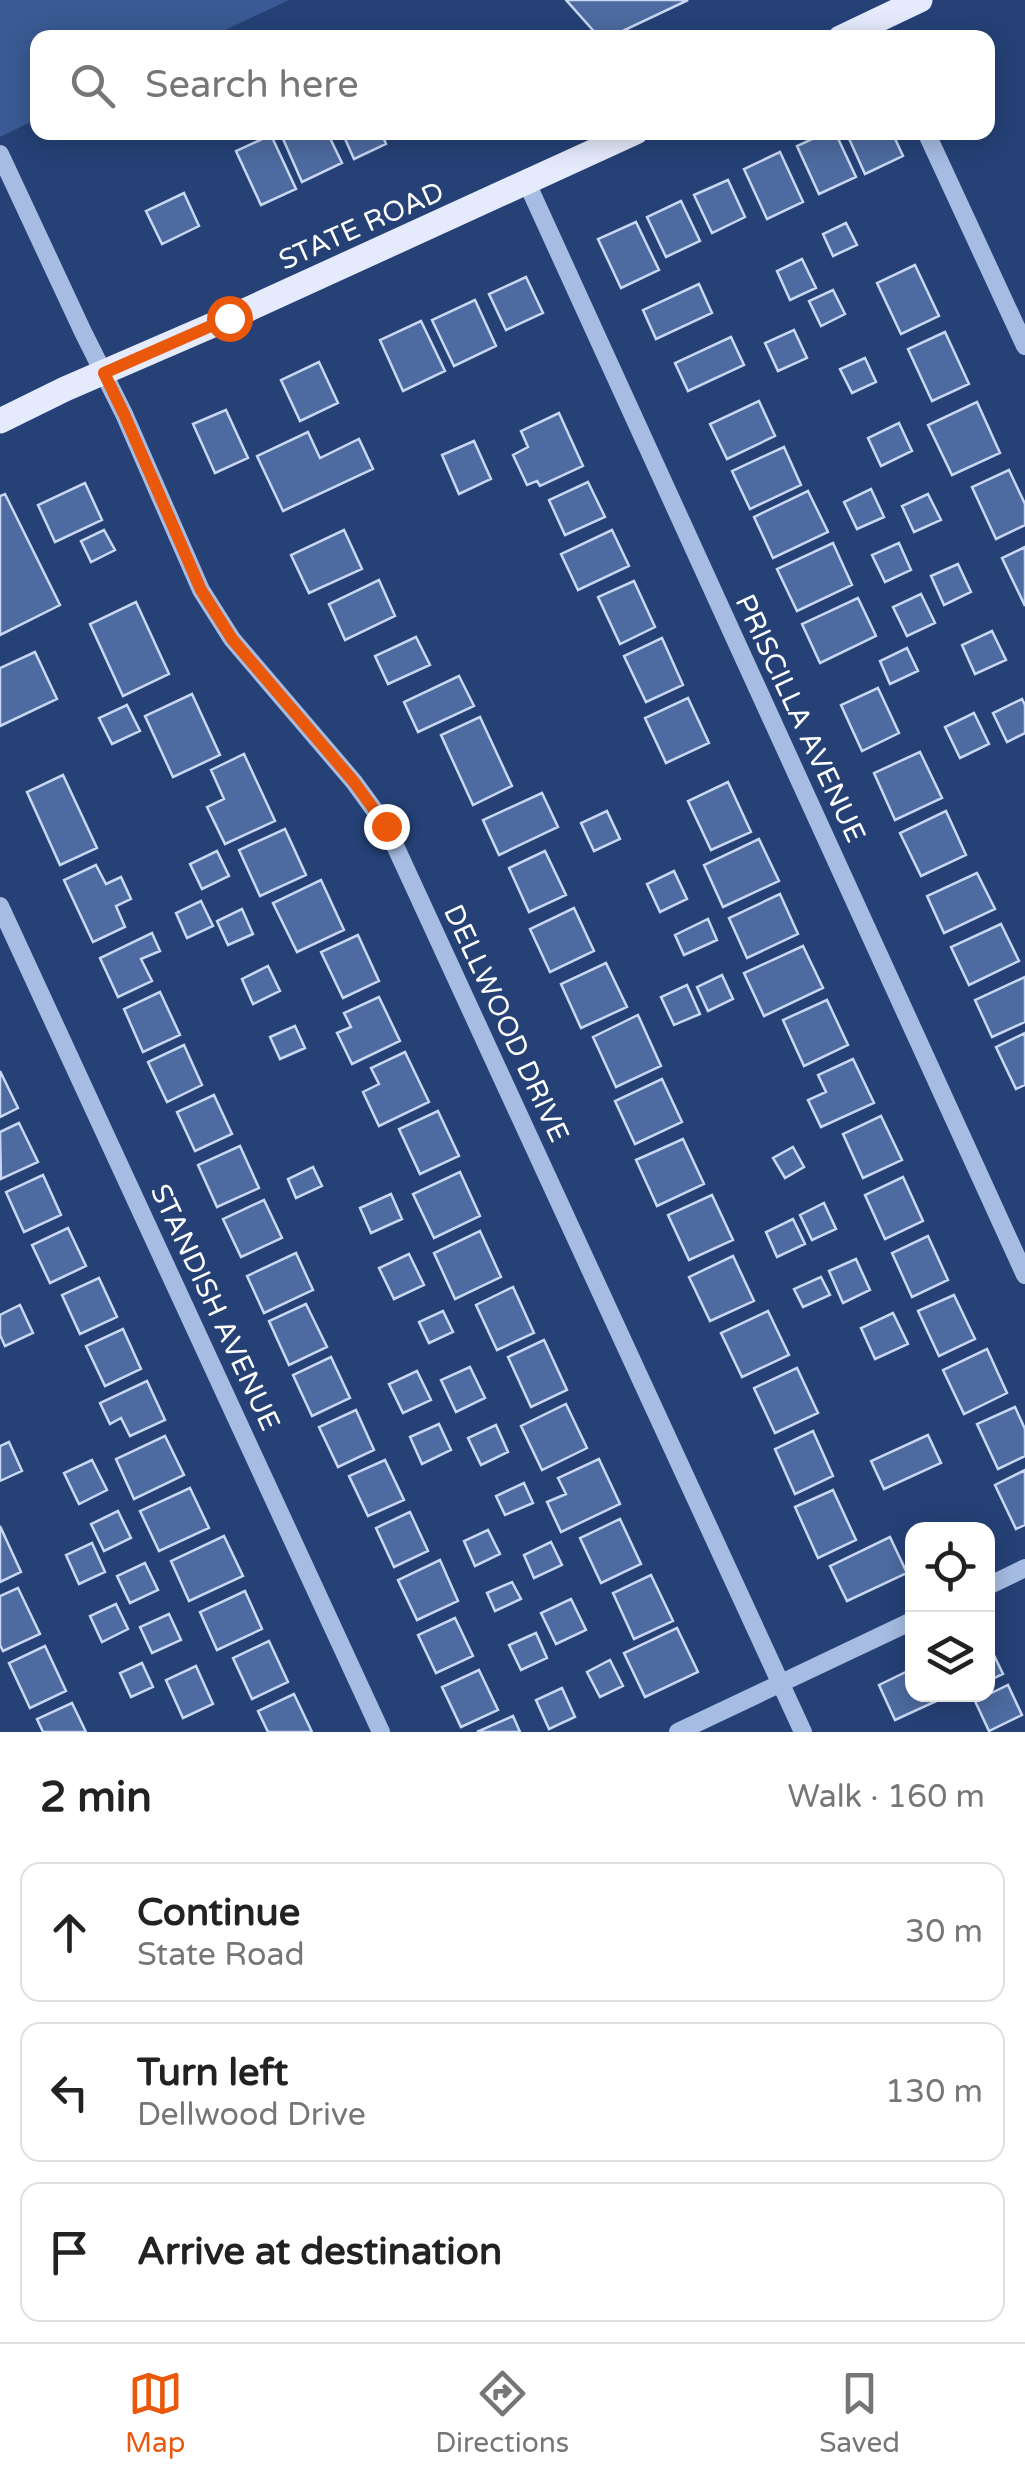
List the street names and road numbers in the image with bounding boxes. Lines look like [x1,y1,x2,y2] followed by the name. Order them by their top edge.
[274,174,449,277] street label: STATE ROAD
[728,589,873,848] street label: PRISCILLA AVENUE
[436,899,576,1148] street label: DELLWOOD DRIVE
[143,1179,287,1436] street label: STANDISH AVENUE

